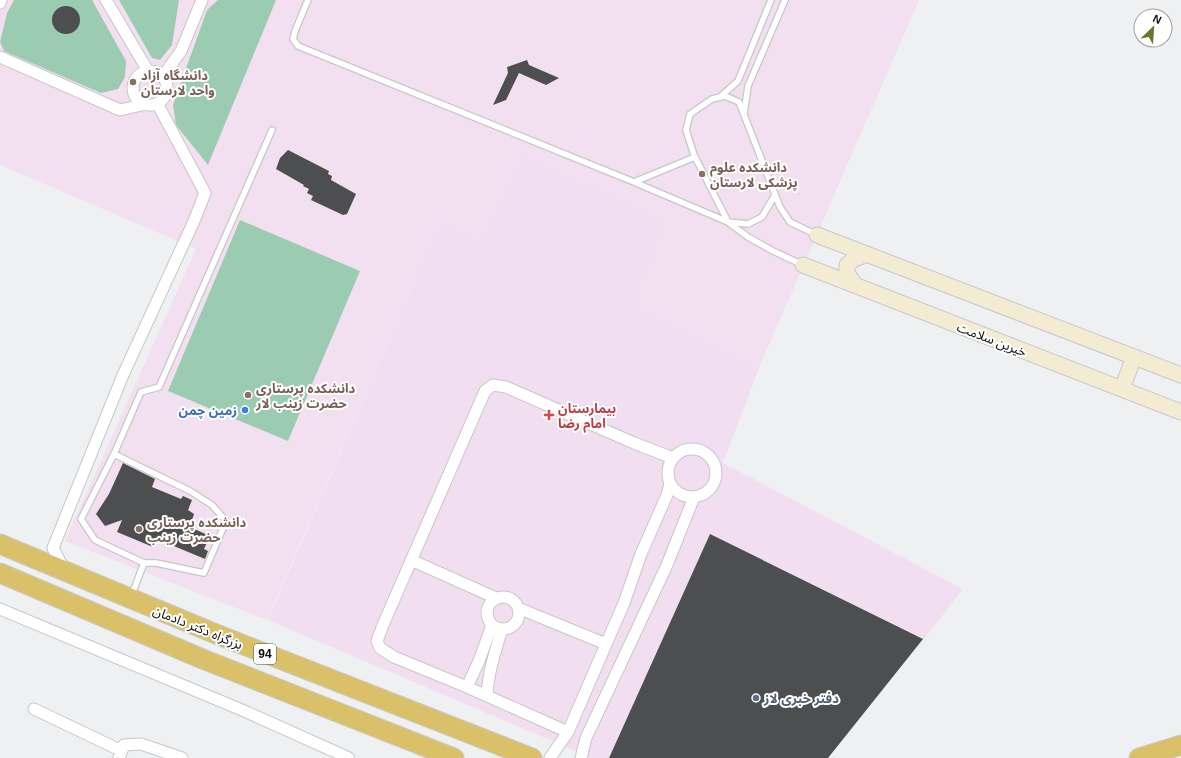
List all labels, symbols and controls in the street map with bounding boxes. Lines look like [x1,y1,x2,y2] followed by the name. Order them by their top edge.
[1133,8,1173,48] north arrow
[1151,12,1163,26] text: N
[141,68,215,98] place label: دانشگاه آزاد واحد لارستان
[128,77,138,87] marker: دانشگاه آزاد واحد لارستان
[710,160,798,191] place label: دانشکده علوم پزشکی لارستان
[697,169,707,179] marker: دانشکده علوم پزشکی لارستان
[955,319,1029,361] street label: خیرین سلامت
[255,381,356,411] place label: دانشکده پرستاری حضرت زینب لار
[243,390,253,400] marker: دانشکده پرستاری حضرت زینب لار
[558,401,616,433] place label: بیمارستان امام رضا
[178,403,237,419] place label: زمین چمن
[240,405,250,415] marker: زمین چمن
[543,409,555,421] marker: بیمارستان امام رضا
[147,515,247,545] place label: دانشکده پرستاری حضرت زینب
[134,524,144,534] marker: دانشکده پرستاری حضرت زینب
[150,603,245,653] street label: بزرگراه دکتر دادمان
[254,644,276,664] road number: 94
[763,691,839,706] place label: دفتر خبری لاز
[751,693,761,703] marker: دفتر خبری لاز

